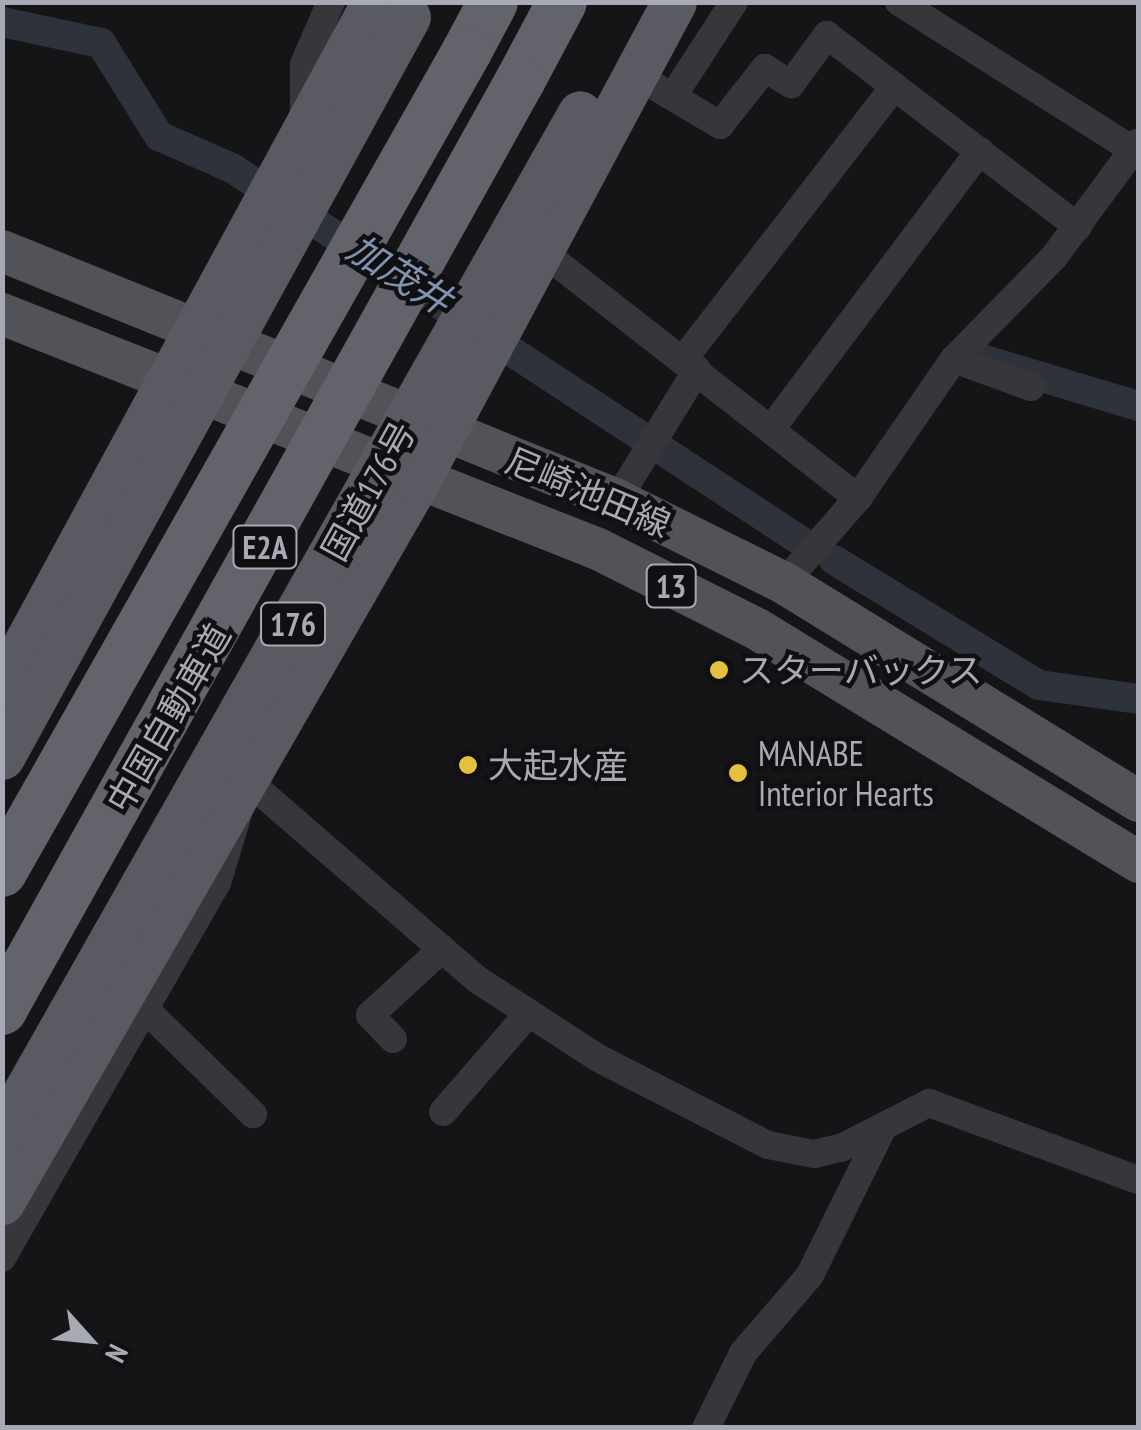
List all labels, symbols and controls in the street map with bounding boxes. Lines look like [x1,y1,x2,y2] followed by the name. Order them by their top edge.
[340,224,460,324] water label: 加茂井
[313,414,423,568] street label: 国道176号
[499,438,677,546] street label: 尼崎池田線
[230,520,300,574] road number: E2A
[644,559,698,613] road number: 13
[258,597,328,651] road number: 176
[97,617,239,819] street label: 中国自動車道
[739,649,984,691] place label: スターバックス
[708,659,730,681] marker: スターバックス
[758,732,934,814] place label: MANABE Interior Hearts
[488,744,628,786] place label: 大起水産
[457,754,479,776] marker: 大起水産
[727,762,749,784] marker: MANABE Interior Hearts
[40,1290,140,1390] north arrow
[97,1339,137,1369] text: N

